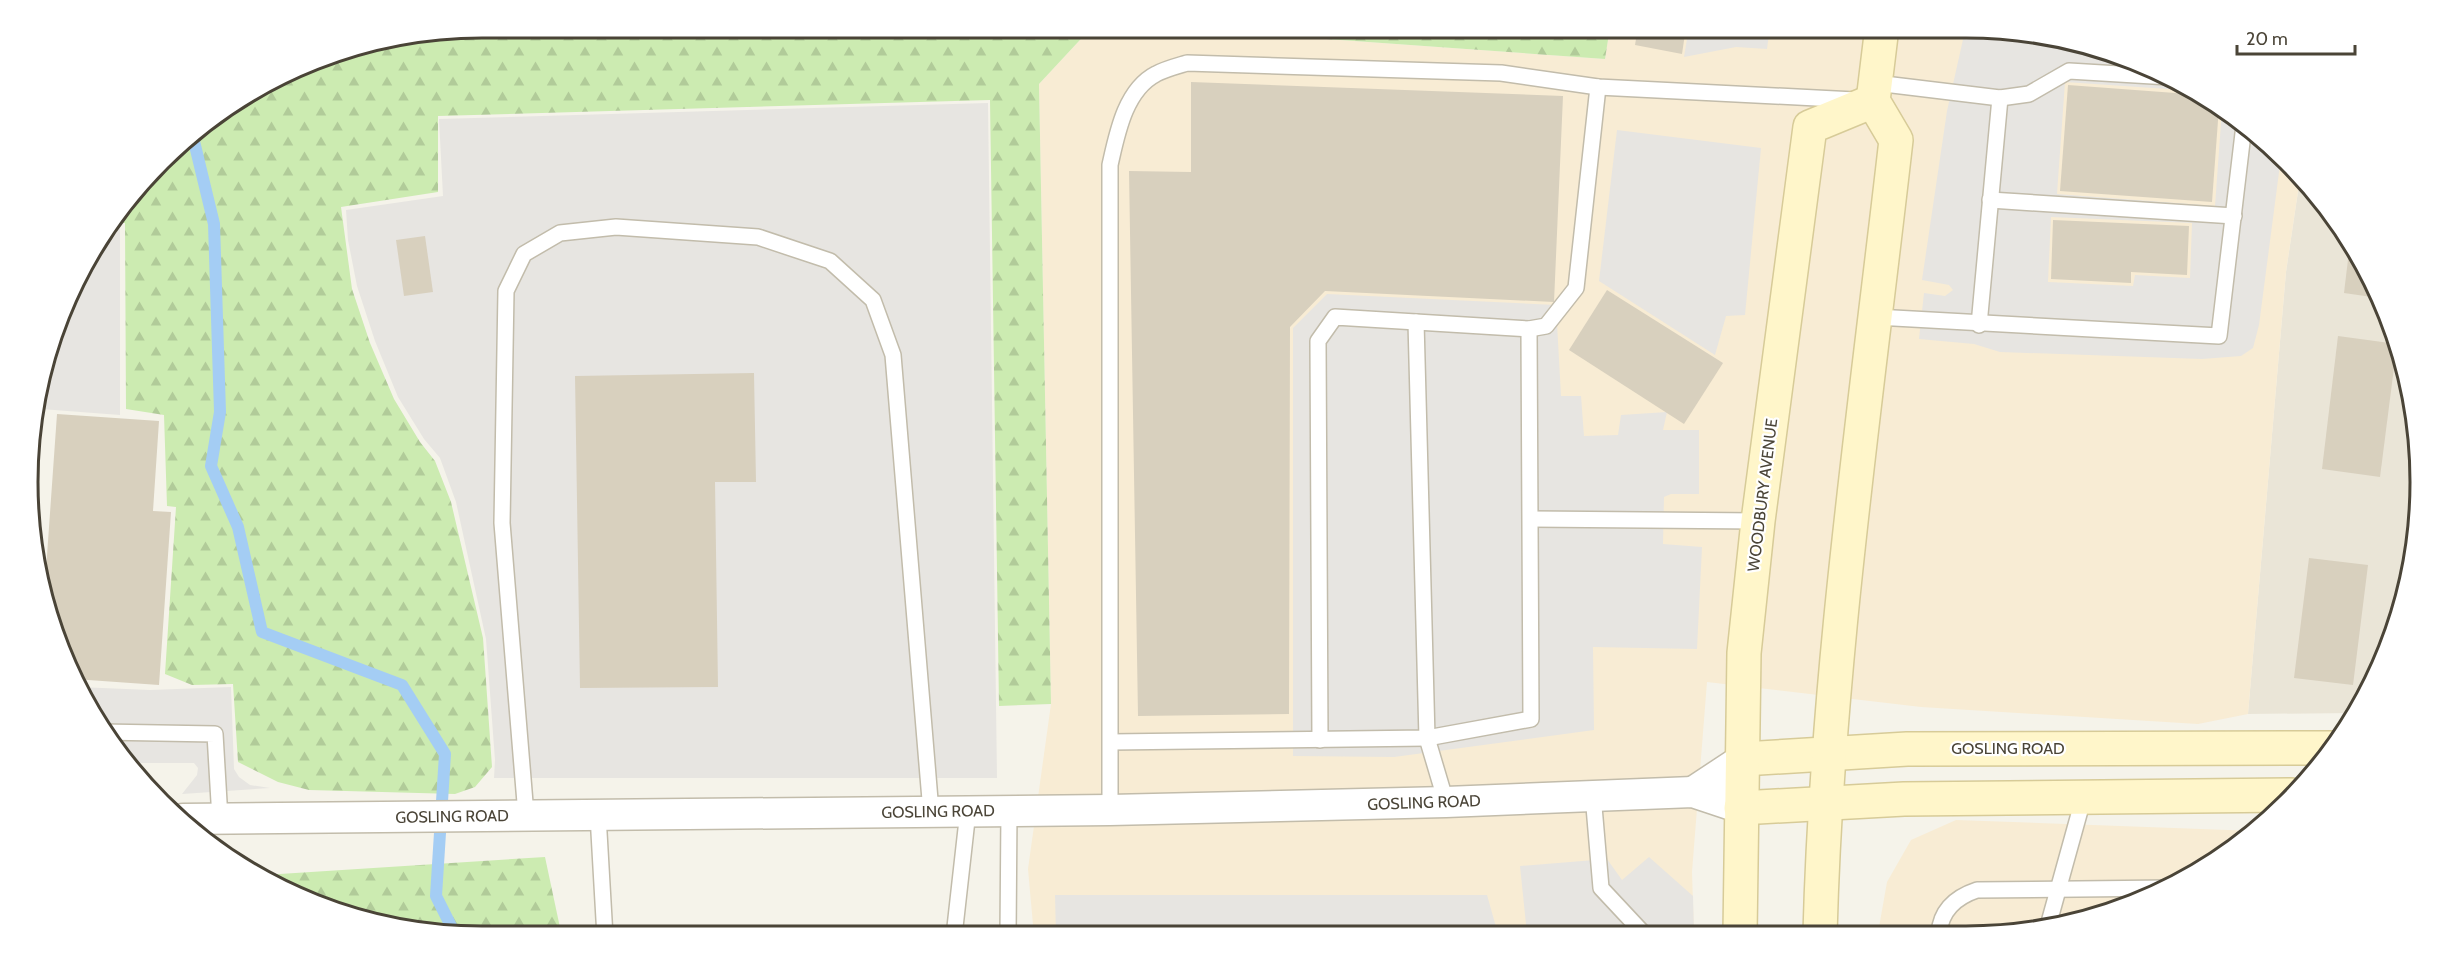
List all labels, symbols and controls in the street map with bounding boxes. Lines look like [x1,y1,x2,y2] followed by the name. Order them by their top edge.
[2237,18,2356,56] scale bar
[2246,28,2288,50] text: 20 m
[1744,417,1781,573] street label: WOODBURY AVENUE
[1951,739,2065,758] street label: GOSLING ROAD
[1367,791,1481,814] street label: GOSLING ROAD
[881,801,995,822] street label: GOSLING ROAD
[395,806,509,827] street label: GOSLING ROAD

